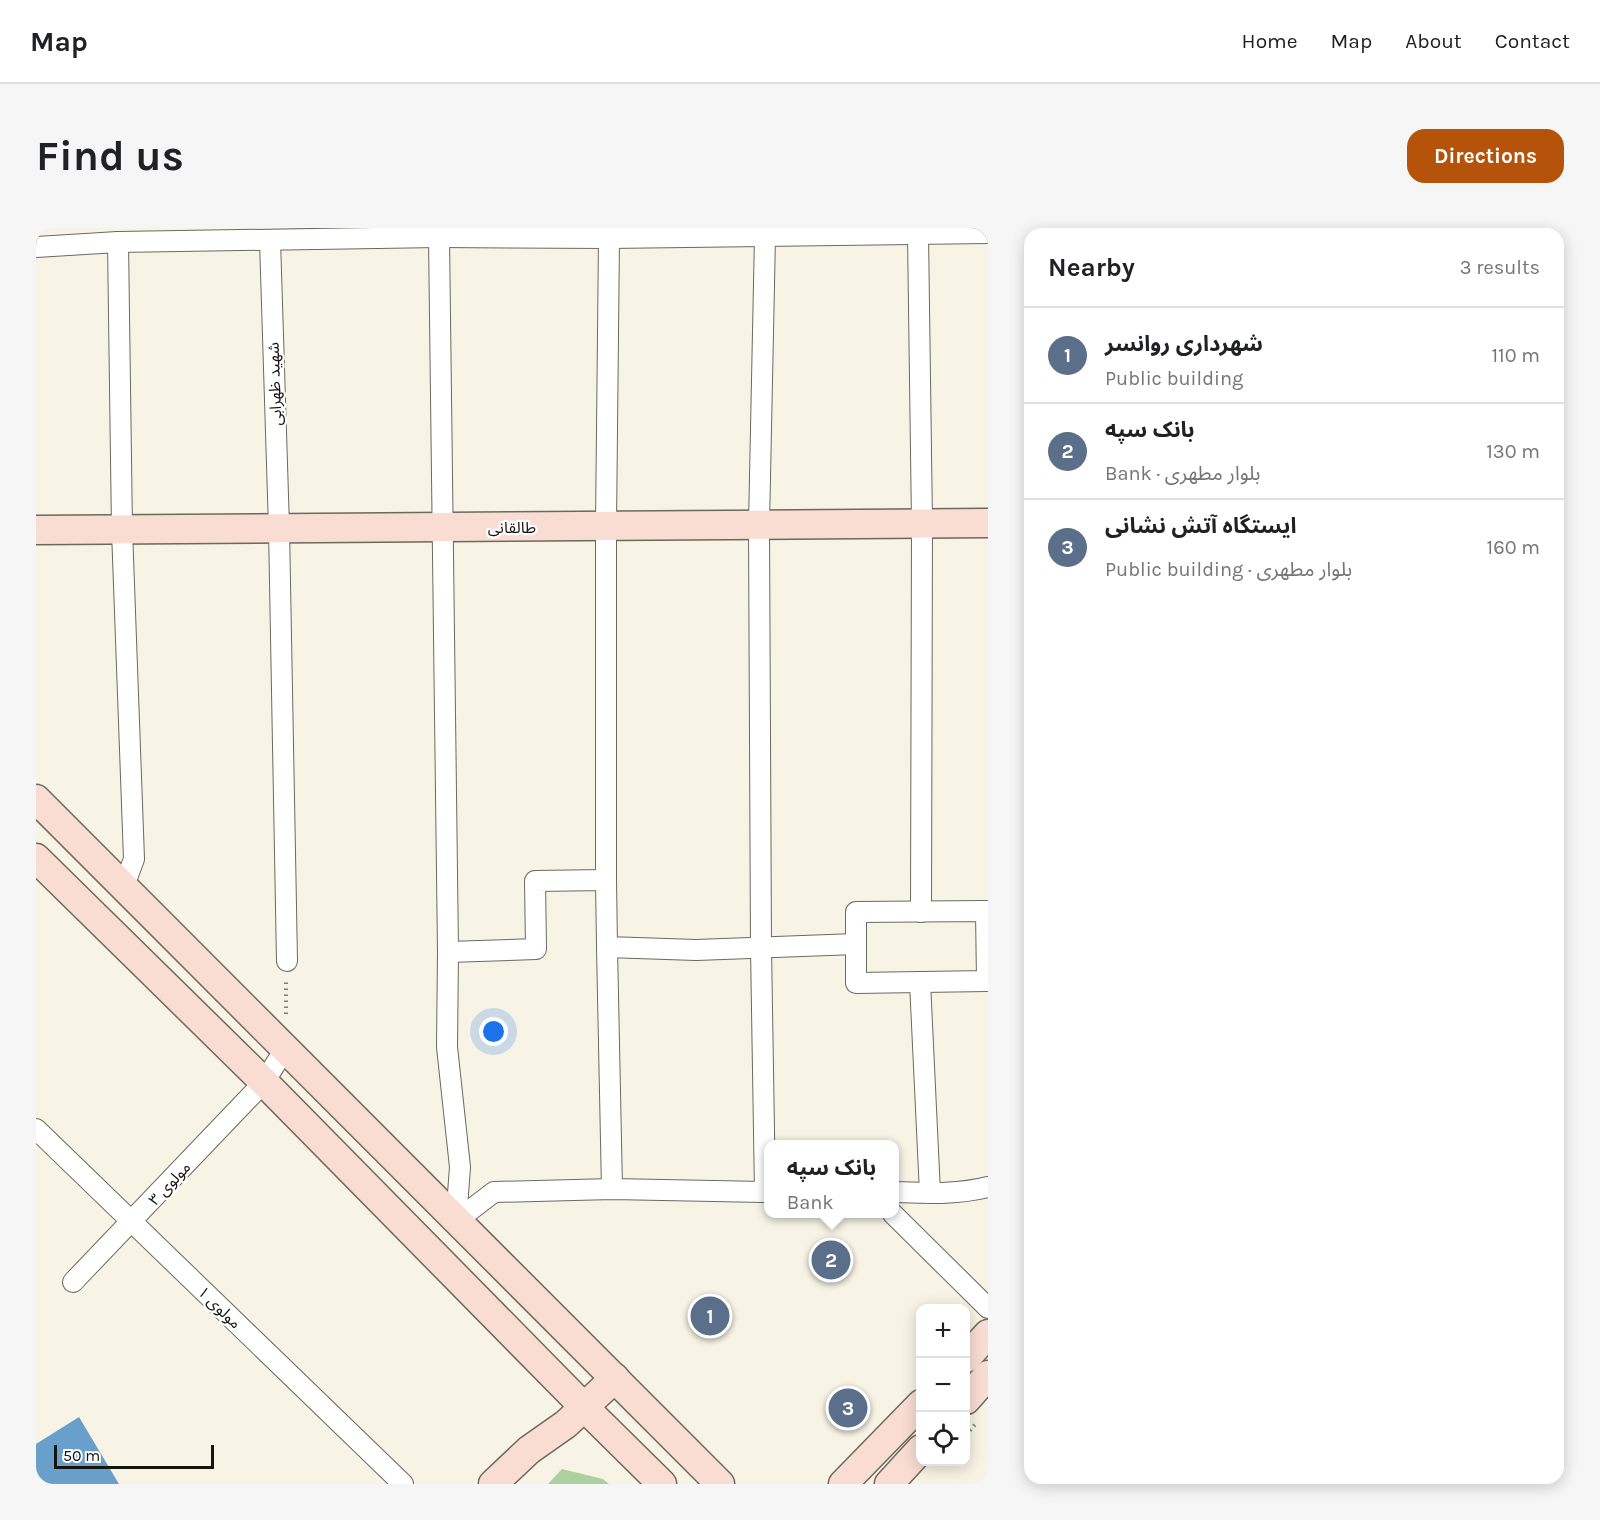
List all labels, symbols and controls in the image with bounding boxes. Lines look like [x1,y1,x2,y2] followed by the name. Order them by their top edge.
[30,25,88,58] text: Map
[1242,29,1298,53] text: Home
[1331,29,1372,53] text: Map
[1405,29,1462,53] text: About
[1495,29,1570,53] text: Contact
[1407,129,1564,183] button: Directions
[36,131,184,181] text: Find us
[1048,252,1135,283] text: Nearby
[1460,256,1540,279] text: 3 results
[1105,331,1263,357] text: شهرداری روانسر
[264,342,285,426] street label: شهید ظهرابی
[1064,344,1071,367] text: 1
[1491,344,1540,367] text: 110 m
[1105,367,1243,390] text: Public building
[1105,417,1195,443] text: بانک سپه
[1061,440,1074,463] text: 2
[1486,440,1540,463] text: 130 m
[1105,462,1261,485] text: Bank · بلوار مطهری
[1105,513,1296,539] text: ایستگاه آتش نشانی
[488,518,536,537] street label: طالقانی
[1061,536,1074,559] text: 3
[1487,536,1540,559] text: 160 m
[1105,558,1352,581] text: Public building · بلوار مطهری
[479,1017,508,1046] your location
[764,1140,899,1218] popup
[787,1155,876,1181] text: بانک سپه
[144,1158,194,1209] street label: مولوی ۳
[787,1191,833,1214] text: Bank
[812,1238,850,1282] pin: 2
[194,1282,245,1333] street label: مولوی ۱
[690,1294,730,1338] pin: 1
[916,1304,970,1466] map controls
[916,1304,970,1358] button: +
[916,1358,970,1412] button: −
[828,1386,868,1430] pin: 3
[916,1412,970,1466] button: locate
[54,1442,214,1470] scale bar
[63,1446,100,1465] text: 50 m

